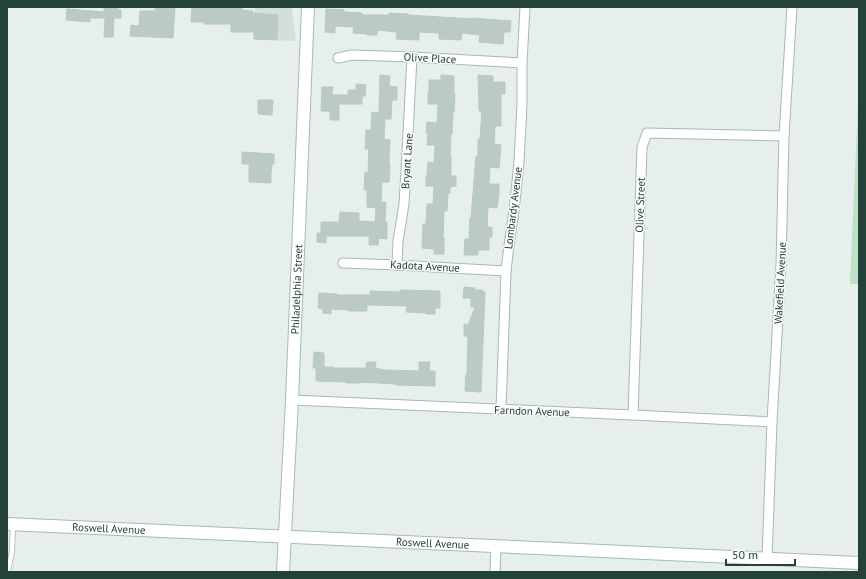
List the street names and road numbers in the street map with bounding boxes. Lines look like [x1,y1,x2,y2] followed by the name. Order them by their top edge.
[403,50,457,66] street label: Olive Place
[398,132,416,189] street label: Bryant Lane
[501,166,525,250] street label: Lombardy Avenue
[632,177,648,233] street label: Olive Street
[771,241,789,325] street label: Wakefield Avenue
[288,244,305,335] street label: Philadelphia Street
[390,257,461,275] street label: Kadota Avenue
[494,403,570,419] street label: Farndon Avenue
[72,520,146,537] street label: Roswell Avenue
[395,534,470,552] street label: Roswell Avenue

